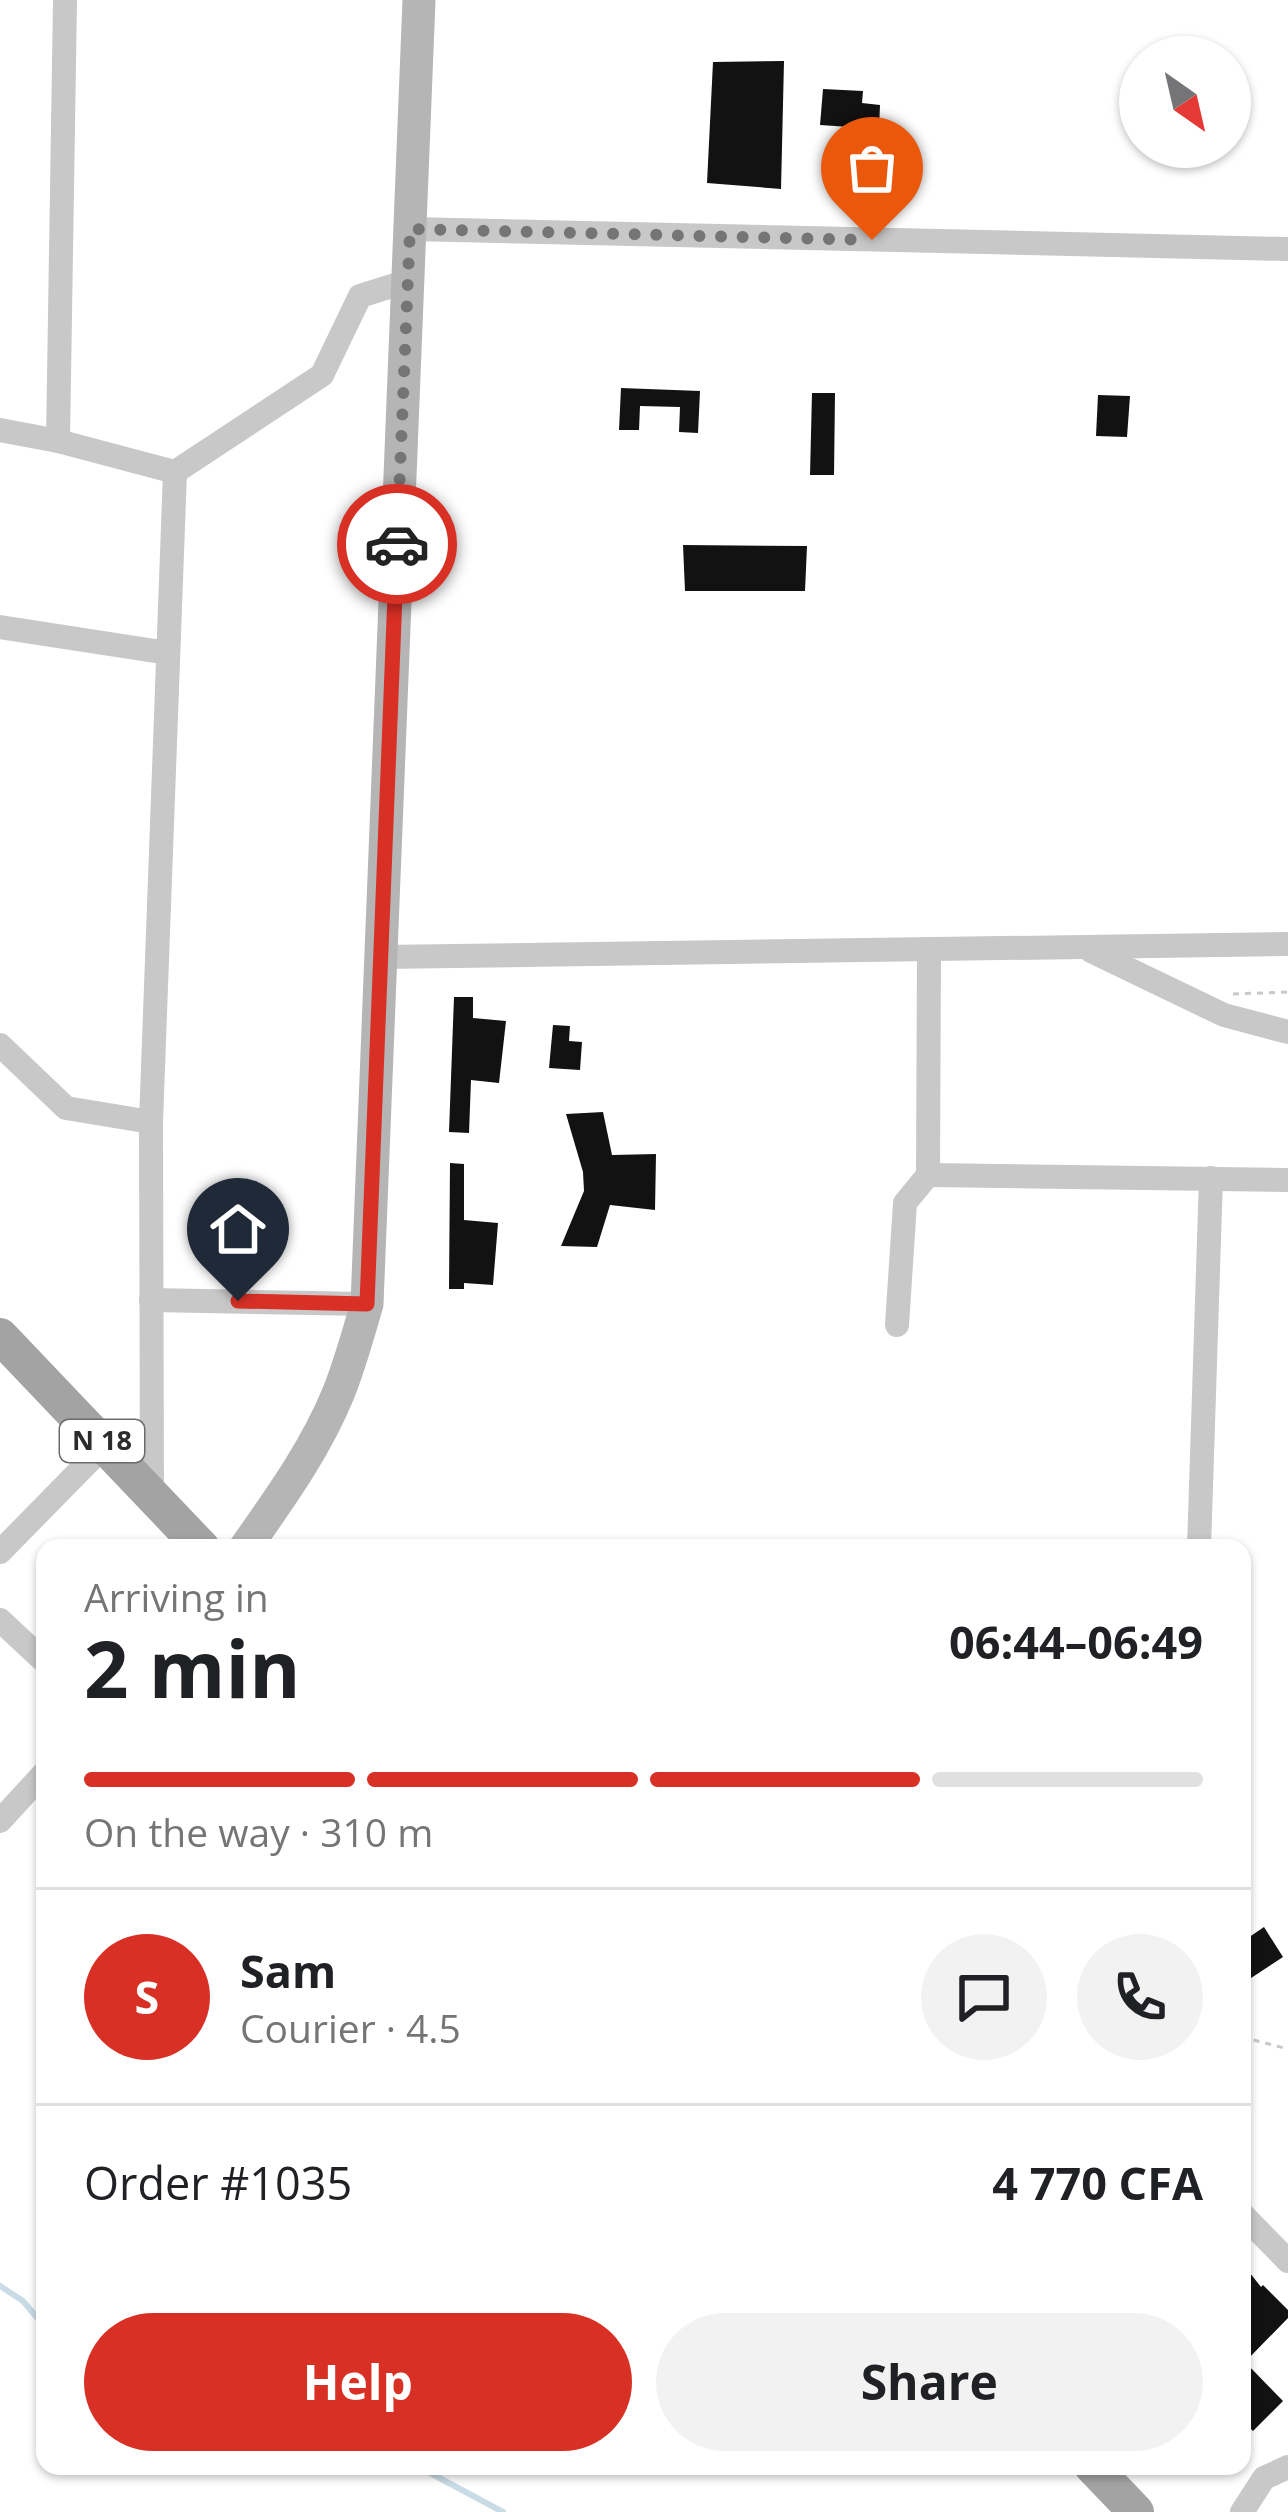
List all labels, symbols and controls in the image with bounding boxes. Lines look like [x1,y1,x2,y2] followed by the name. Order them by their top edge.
[1119,36,1251,168] north arrow
[1119,36,1251,168] map controls
[821,117,923,240] pin
[839,135,905,201] icon: bag
[337,484,457,604] courier
[364,511,430,577] icon: car
[187,1178,289,1301] pin
[205,1196,271,1262] icon: home
[60,1420,144,1462] road number: N 18
[84,1570,269,1623] text: Arriving in
[949,1611,1203,1672] text: 06:44–06:49
[84,1615,301,1721] text: 2 min
[84,1805,433,1858] text: On the way · 310 m
[921,1934,1047,2060] button: chat
[1077,1934,1203,2060] button: phone
[240,1940,336,2001] text: Sam
[135,1966,159,2027] text: S
[240,2001,461,2054] text: Courier · 4.5
[84,2152,352,2213] text: Order #1035
[992,2152,1203,2213] text: 4 770 CFA
[84,2313,632,2451] button: Help
[656,2313,1203,2451] button: Share

